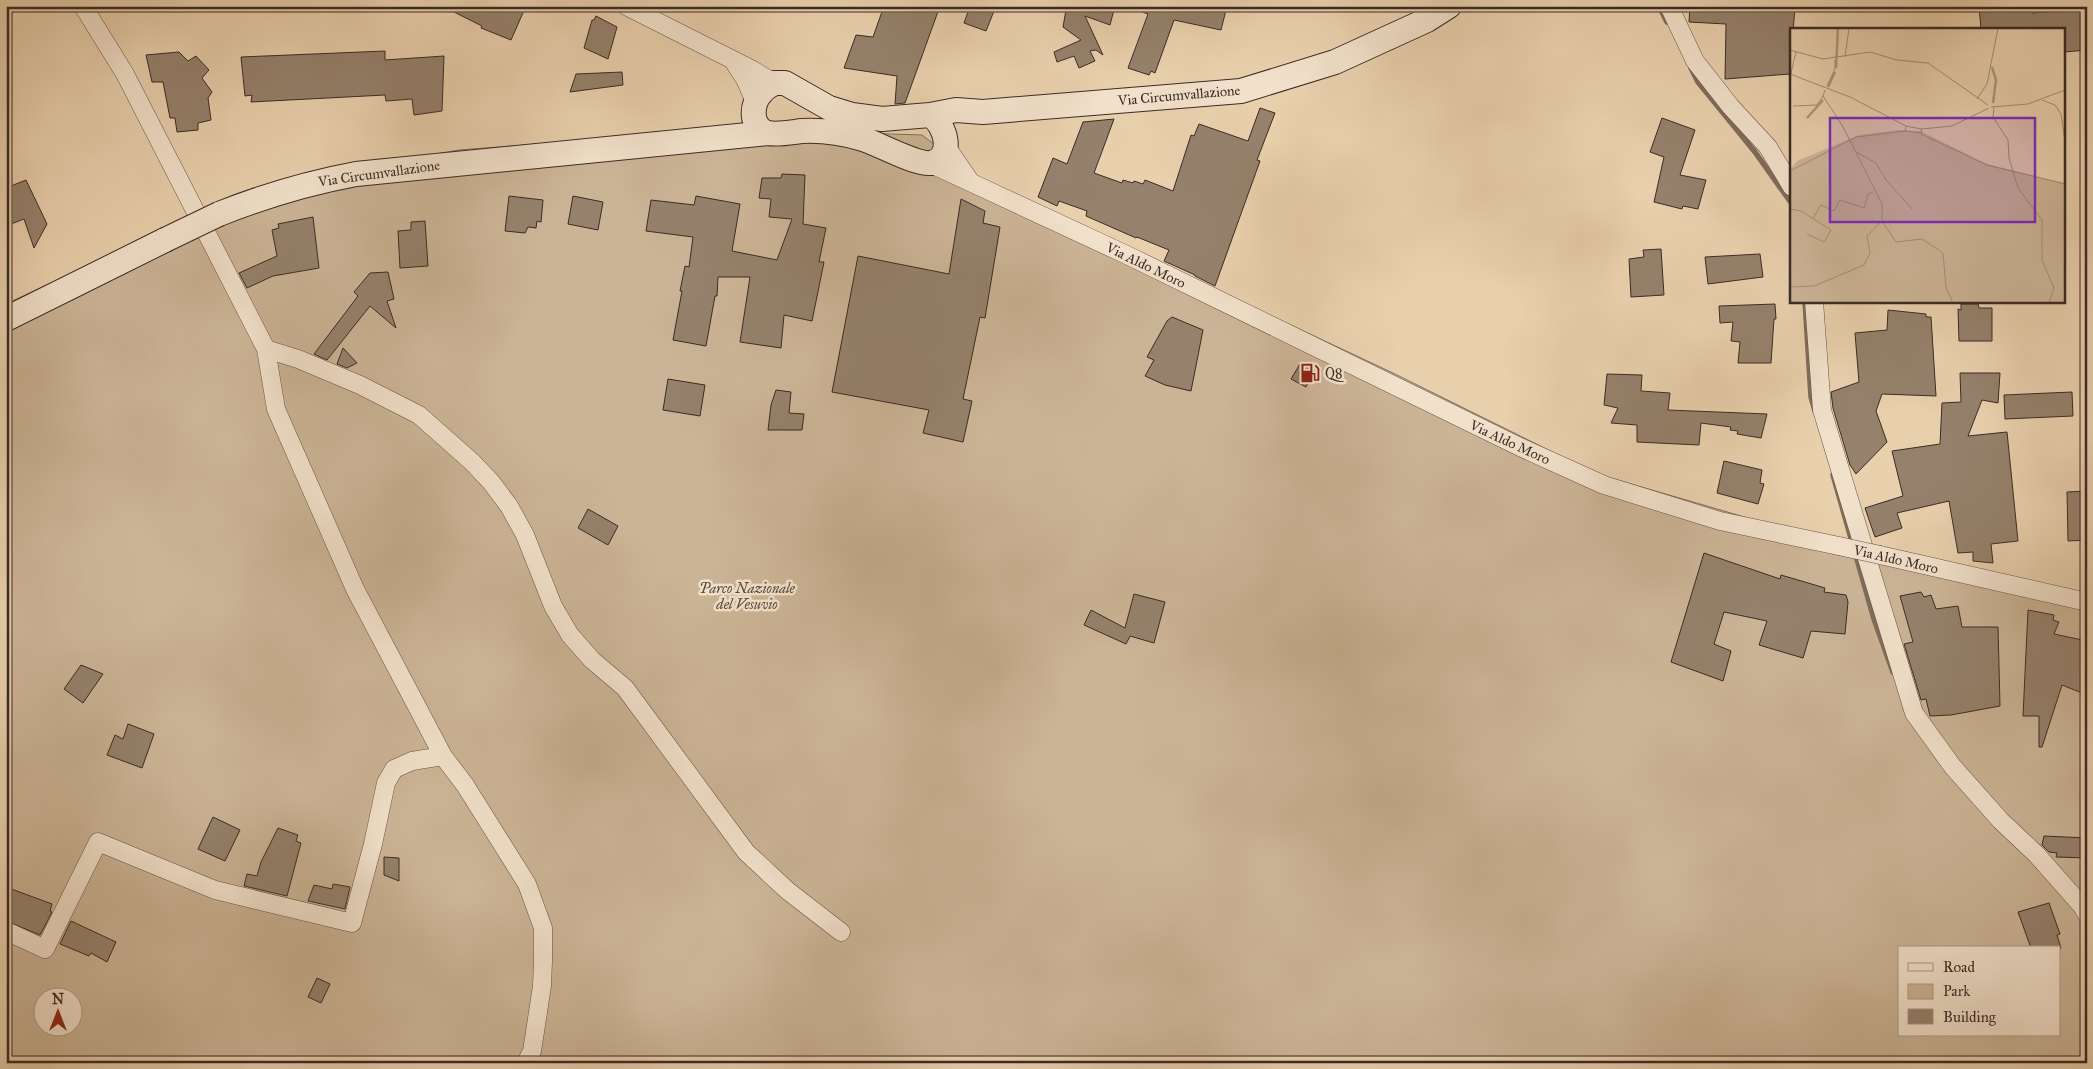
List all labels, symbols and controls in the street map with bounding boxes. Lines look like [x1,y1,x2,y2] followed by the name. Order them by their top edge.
[1790,28,2066,302] inset map
[1116,82,1241,109] street label: Via Circumvallazione
[316,157,441,191] street label: Via Circumvallazione
[1102,238,1188,292] street label: Via Aldo Moro
[1299,362,1321,384] fuel station icon: Q8
[1325,365,1345,382] place label: Q8
[1466,416,1553,468] street label: Via Aldo Moro
[1851,541,1940,578] street label: Via Aldo Moro
[699,580,796,613] park label: Parco Nazionale del Vesuvio
[1898,946,2060,1036] legend
[1943,958,1975,976] text: Road
[1943,982,1970,1000] text: Park
[32,986,82,1036] north arrow
[52,991,64,1008] text: N
[1943,1008,1997,1026] text: Building

